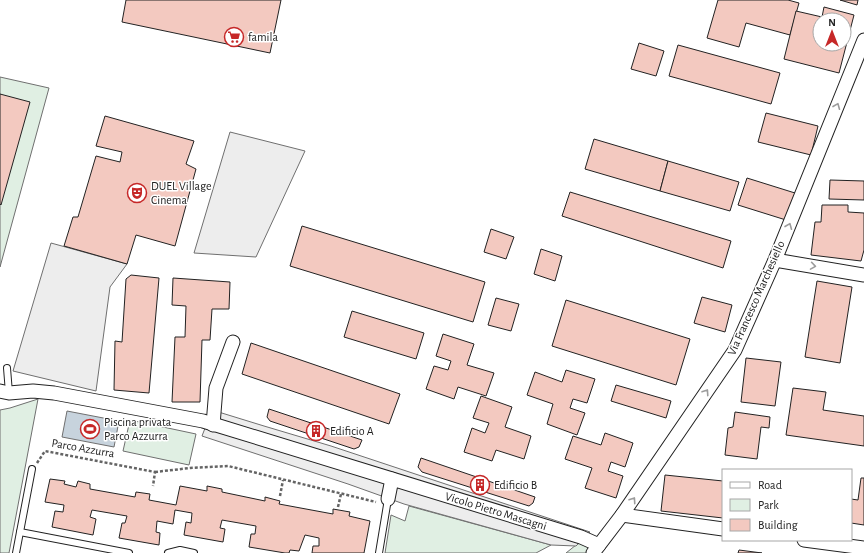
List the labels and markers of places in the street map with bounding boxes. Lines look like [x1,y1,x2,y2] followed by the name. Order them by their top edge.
[223,26,245,48] supermarket icon: famila
[248,31,278,43] place label: famila
[151,180,212,206] place label: DUEL Village Cinema
[126,182,148,204] theatre icon: DUEL Village Cinema
[104,416,172,442] place label: Piscina privata Parco Azzurra
[79,418,101,440] sports icon: Piscina privata Parco Azzurra
[305,420,327,442] building icon: Edificio A
[330,425,374,437] place label: Edificio A
[469,474,491,496] building icon: Edificio B
[494,479,537,491] place label: Edificio B

